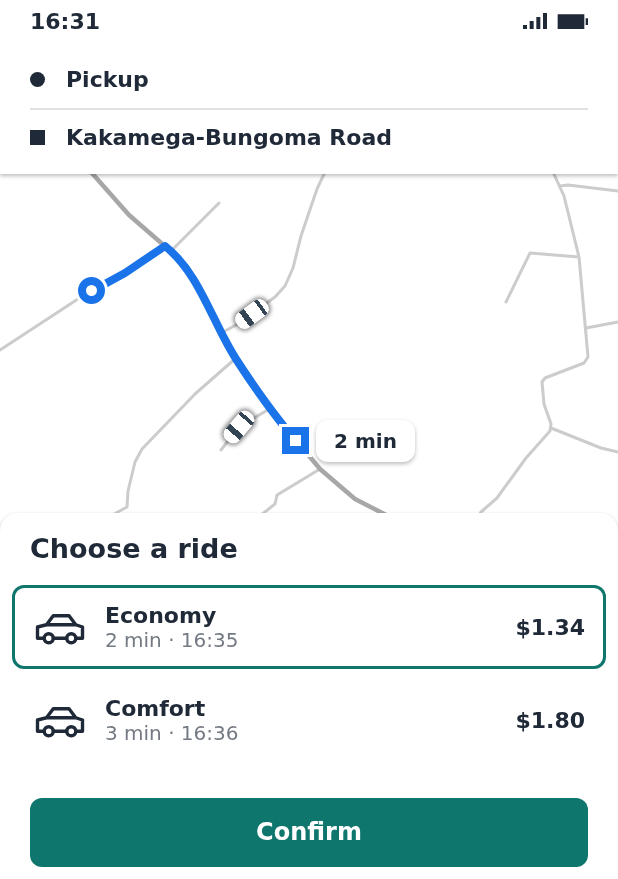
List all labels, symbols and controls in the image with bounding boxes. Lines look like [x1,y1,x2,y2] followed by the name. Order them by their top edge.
[30,9,100,34] text: 16:31
[66,67,149,92] text: Pickup
[66,125,392,150] text: Kakamega-Bungoma Road
[78,277,105,304] route start
[232,296,272,332] car
[220,408,258,446] car
[317,420,416,462] callout: 2 min
[282,427,309,454] route end
[334,429,397,453] text: 2 min
[30,533,238,564] text: Choose a ride
[33,600,87,654] icon: car
[105,603,216,628] text: Economy
[515,615,585,640] text: $1.34
[105,628,239,652] text: 2 min · 16:35
[33,693,87,747] icon: car
[105,696,205,721] text: Comfort
[515,708,585,733] text: $1.80
[105,721,239,745] text: 3 min · 16:36
[30,798,588,867] button: Confirm

